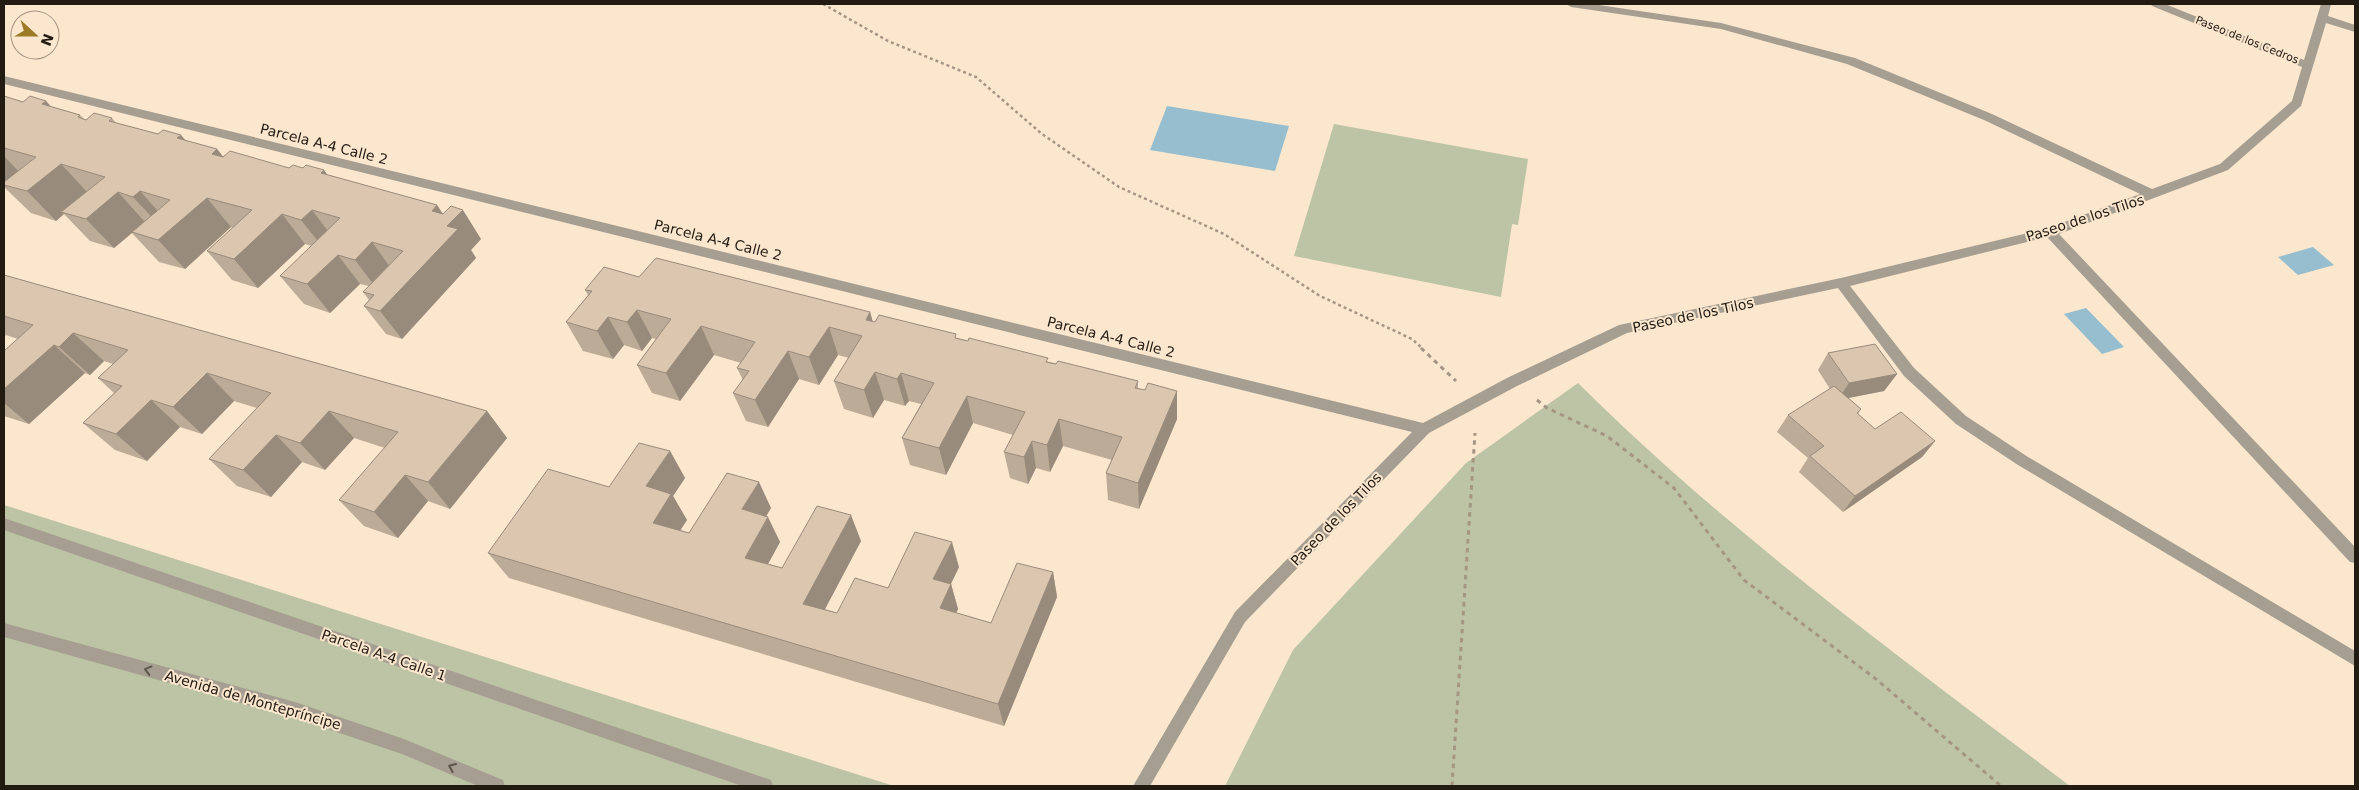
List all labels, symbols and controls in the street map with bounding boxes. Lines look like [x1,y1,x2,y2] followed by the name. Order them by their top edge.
[10,10,60,60] north arrow
[2194,13,2301,67] street label: Paseo de los Cedros
[38,31,57,48] text: N
[259,120,389,168] street label: Parcela A-4 Calle 2
[2024,191,2146,245] street label: Paseo de los Tilos
[653,216,783,264] street label: Parcela A-4 Calle 2
[1631,294,1755,336] street label: Paseo de los Tilos
[1046,313,1176,361] street label: Parcela A-4 Calle 2
[1287,469,1385,569] street label: Paseo de los Tilos
[320,626,448,684] street label: Parcela A-4 Calle 1
[144,665,152,675] one-way arrow
[163,667,343,733] street label: Avenida de Montepríncipe
[448,763,457,774] one-way arrow

